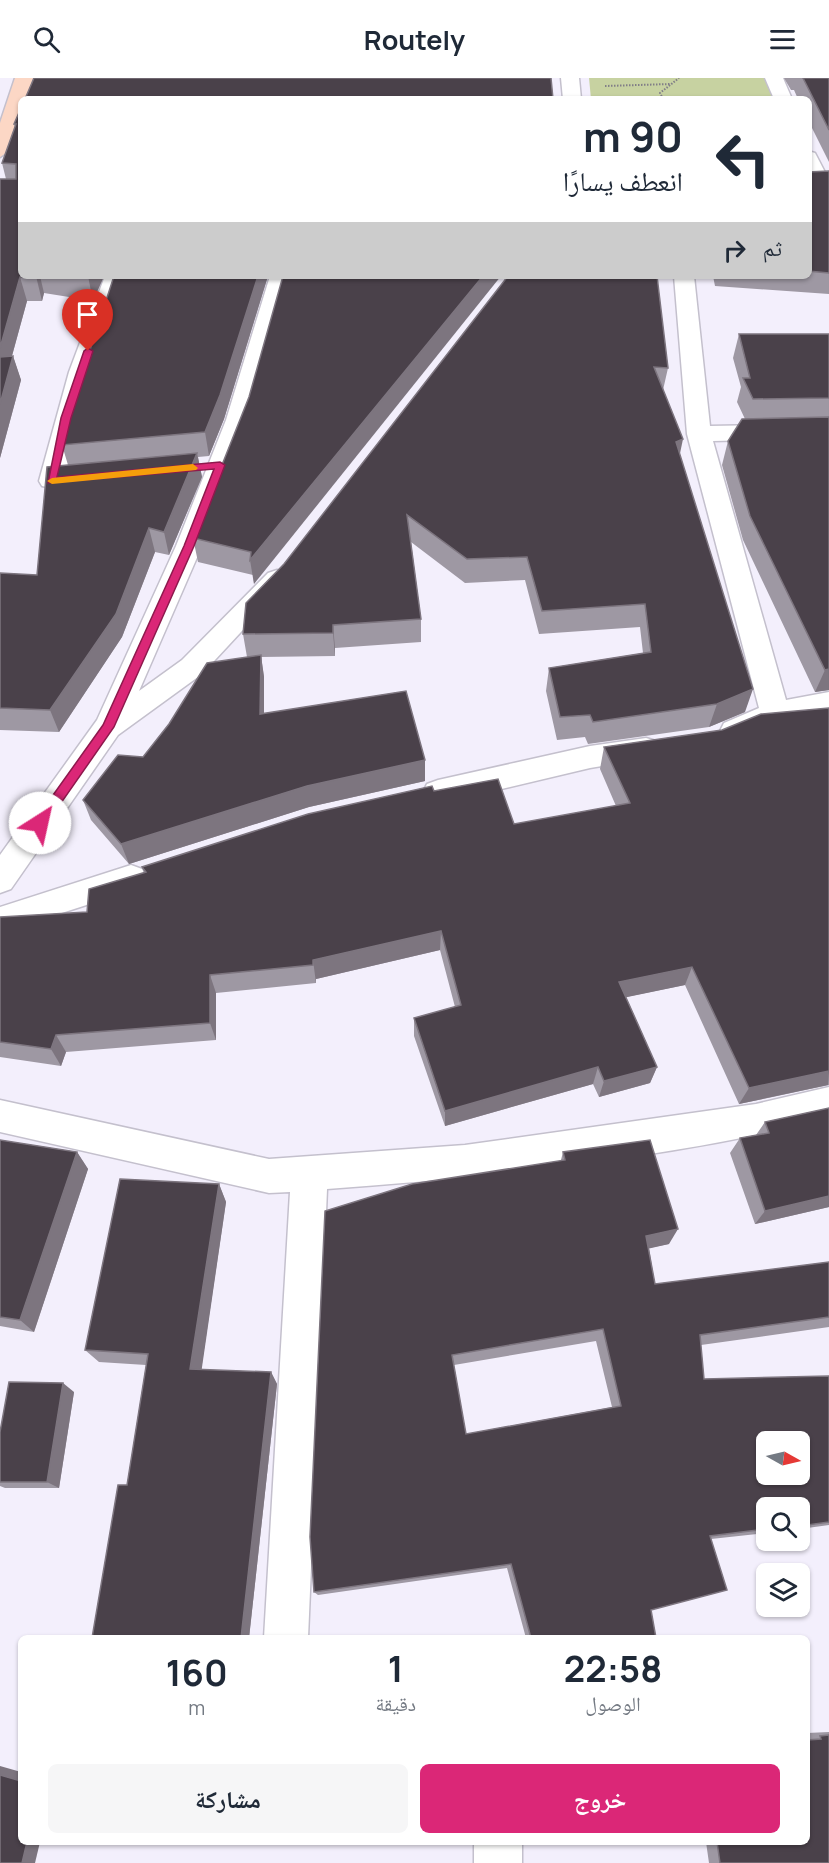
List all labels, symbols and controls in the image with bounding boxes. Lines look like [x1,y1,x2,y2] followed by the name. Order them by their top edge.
[364,21,465,58] text: Routely
[30,23,63,56] icon: search
[766,23,799,56] icon: menu
[583,107,683,165] text: 90 m
[704,120,782,198] icon: left
[563,162,683,199] text: انعطف يسارًا
[763,233,782,263] text: ثم
[718,234,751,267] icon: right
[62,289,113,351] pin
[71,298,104,331] icon: arrive
[8,791,72,855] position arrow
[756,1431,810,1485] north arrow
[756,1431,810,1617] map controls
[756,1497,810,1551] button: search
[756,1563,810,1617] button: layers
[388,1644,404,1693] text: 1
[564,1644,662,1693] text: 22:58
[166,1648,228,1697] text: 160
[375,1690,416,1717] text: دقيقة
[585,1690,641,1717] text: الوصول
[188,1694,205,1721] text: m
[48,1764,408,1833] button: مشاركة
[420,1764,780,1833] button: خروج

